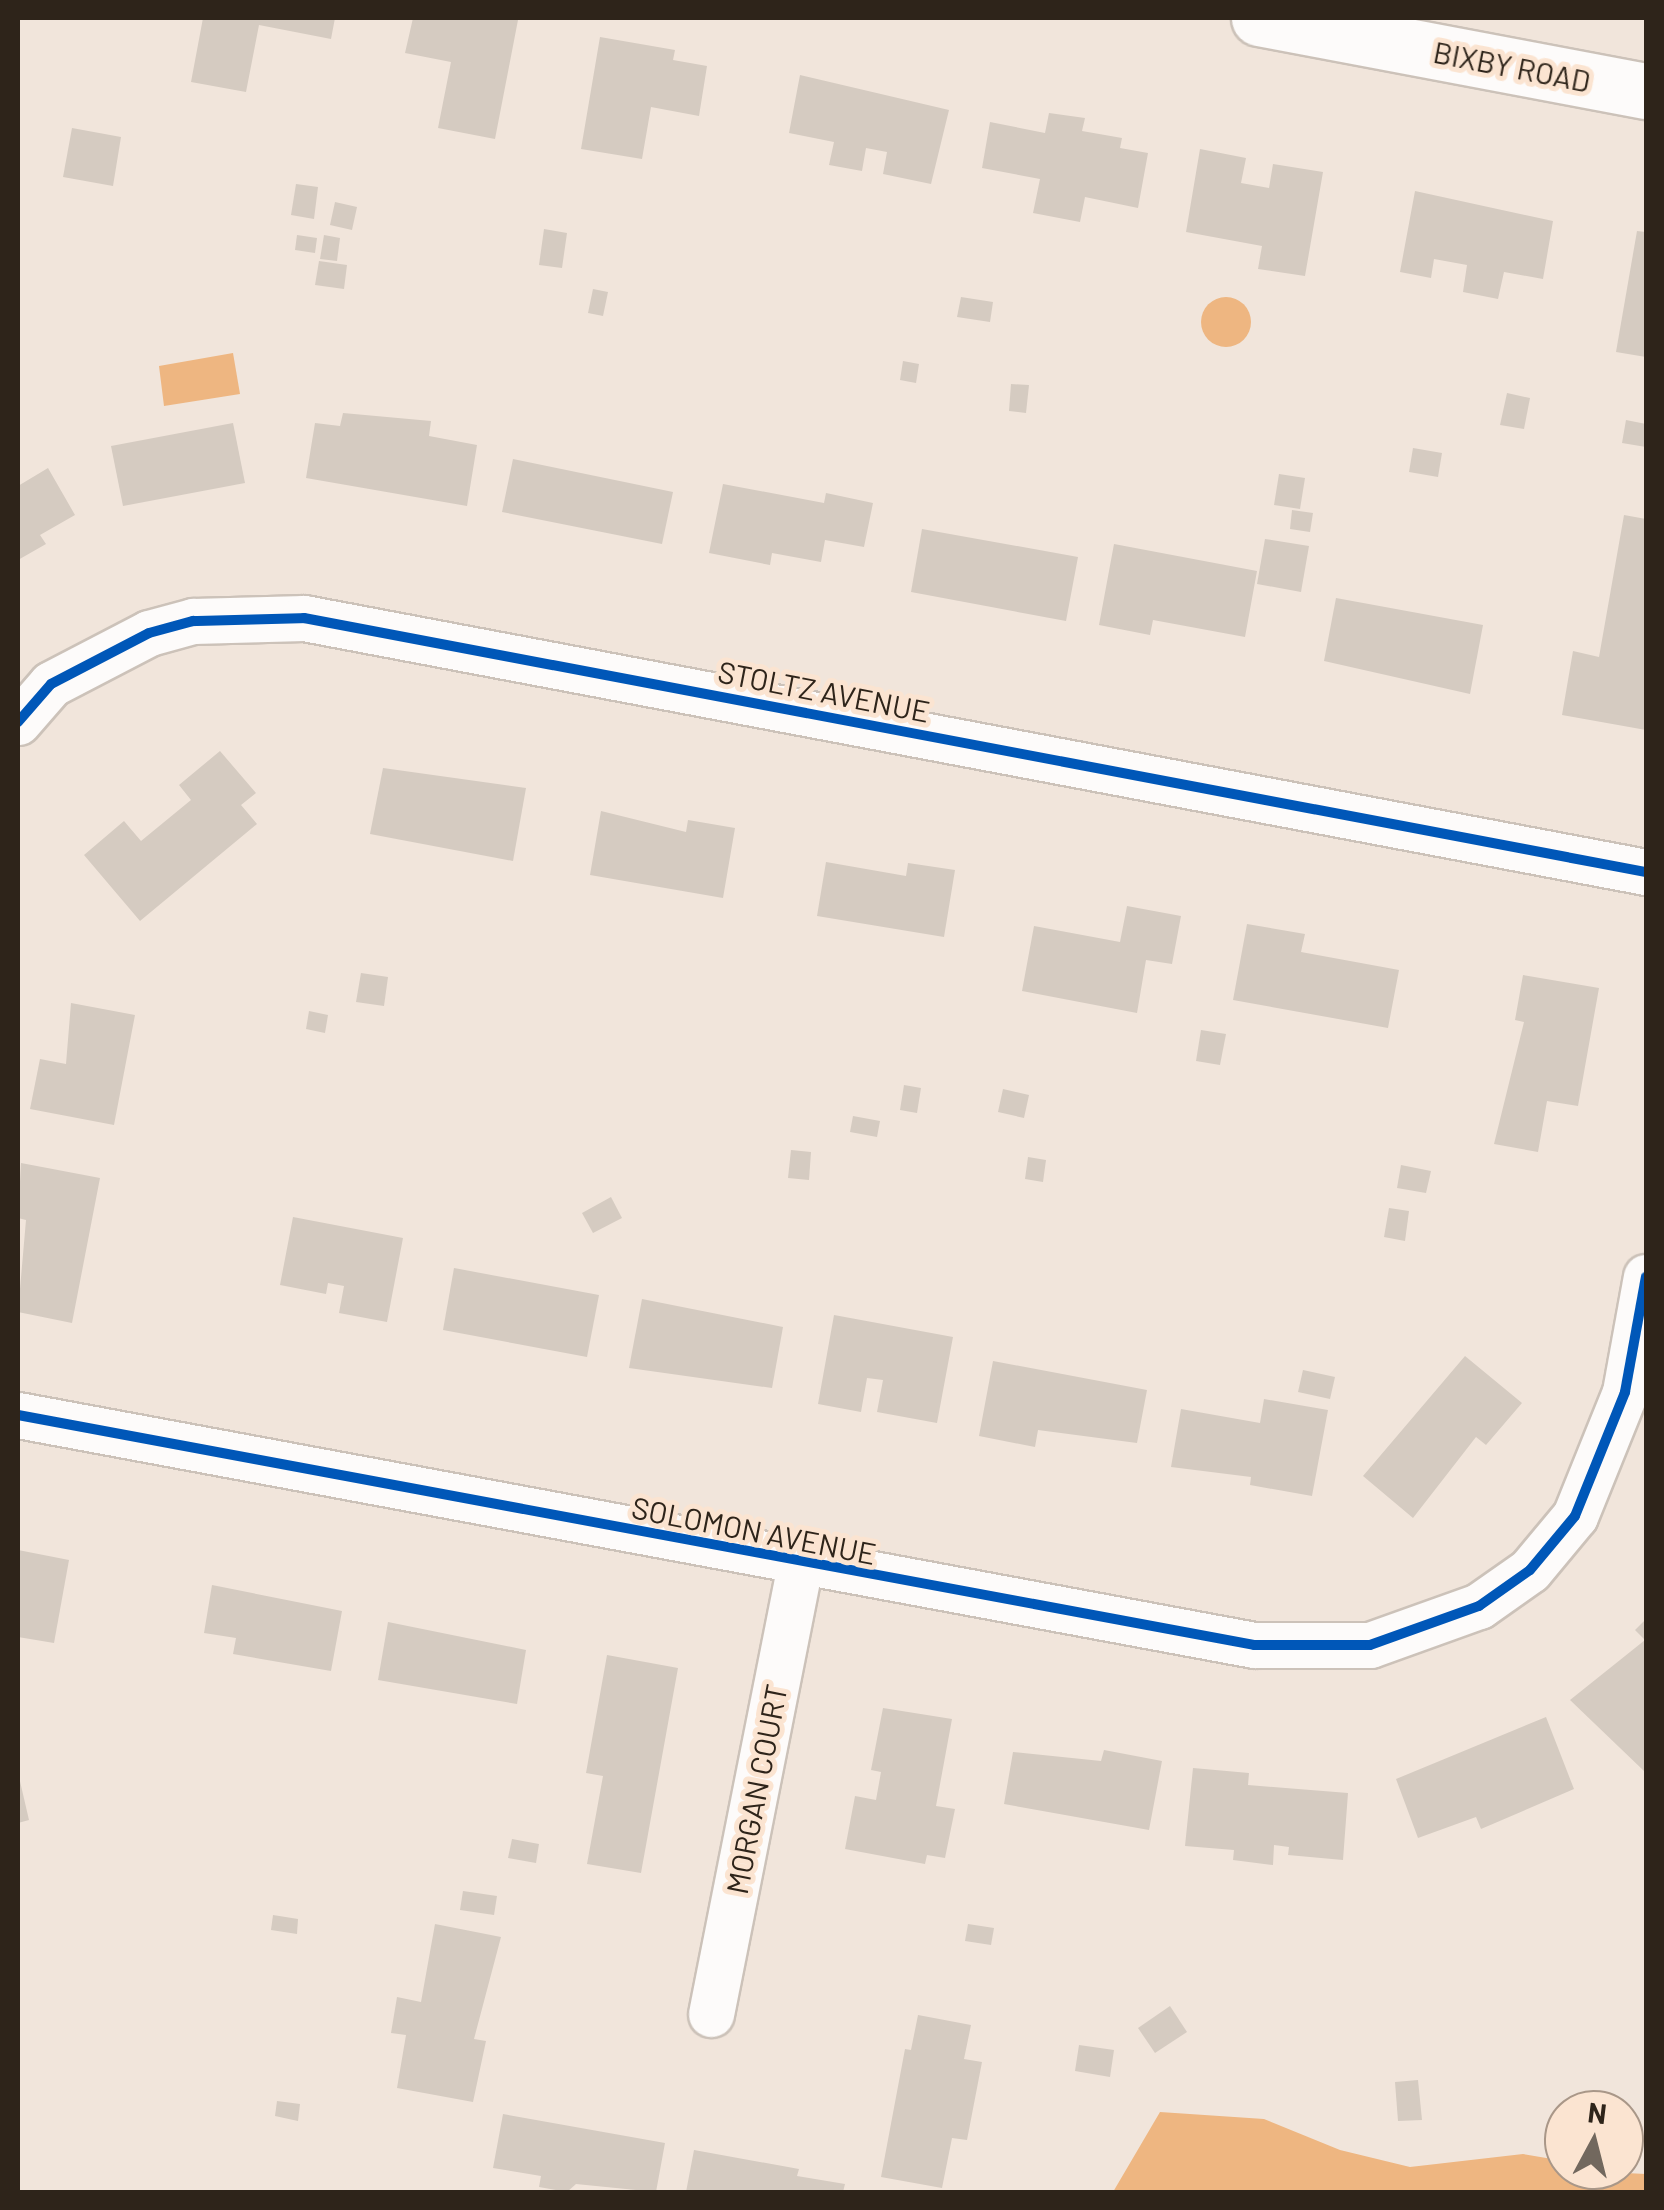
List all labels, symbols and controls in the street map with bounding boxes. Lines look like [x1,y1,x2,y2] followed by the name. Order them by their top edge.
[1430,33,1594,99] street label: BIXBY ROAD
[715,653,933,729] street label: STOLTZ AVENUE
[629,1489,879,1571] street label: SOLOMON AVENUE
[718,1681,794,1897] street label: MORGAN COURT
[1544,2090,1644,2190] north arrow
[1586,2094,1609,2130] text: N

